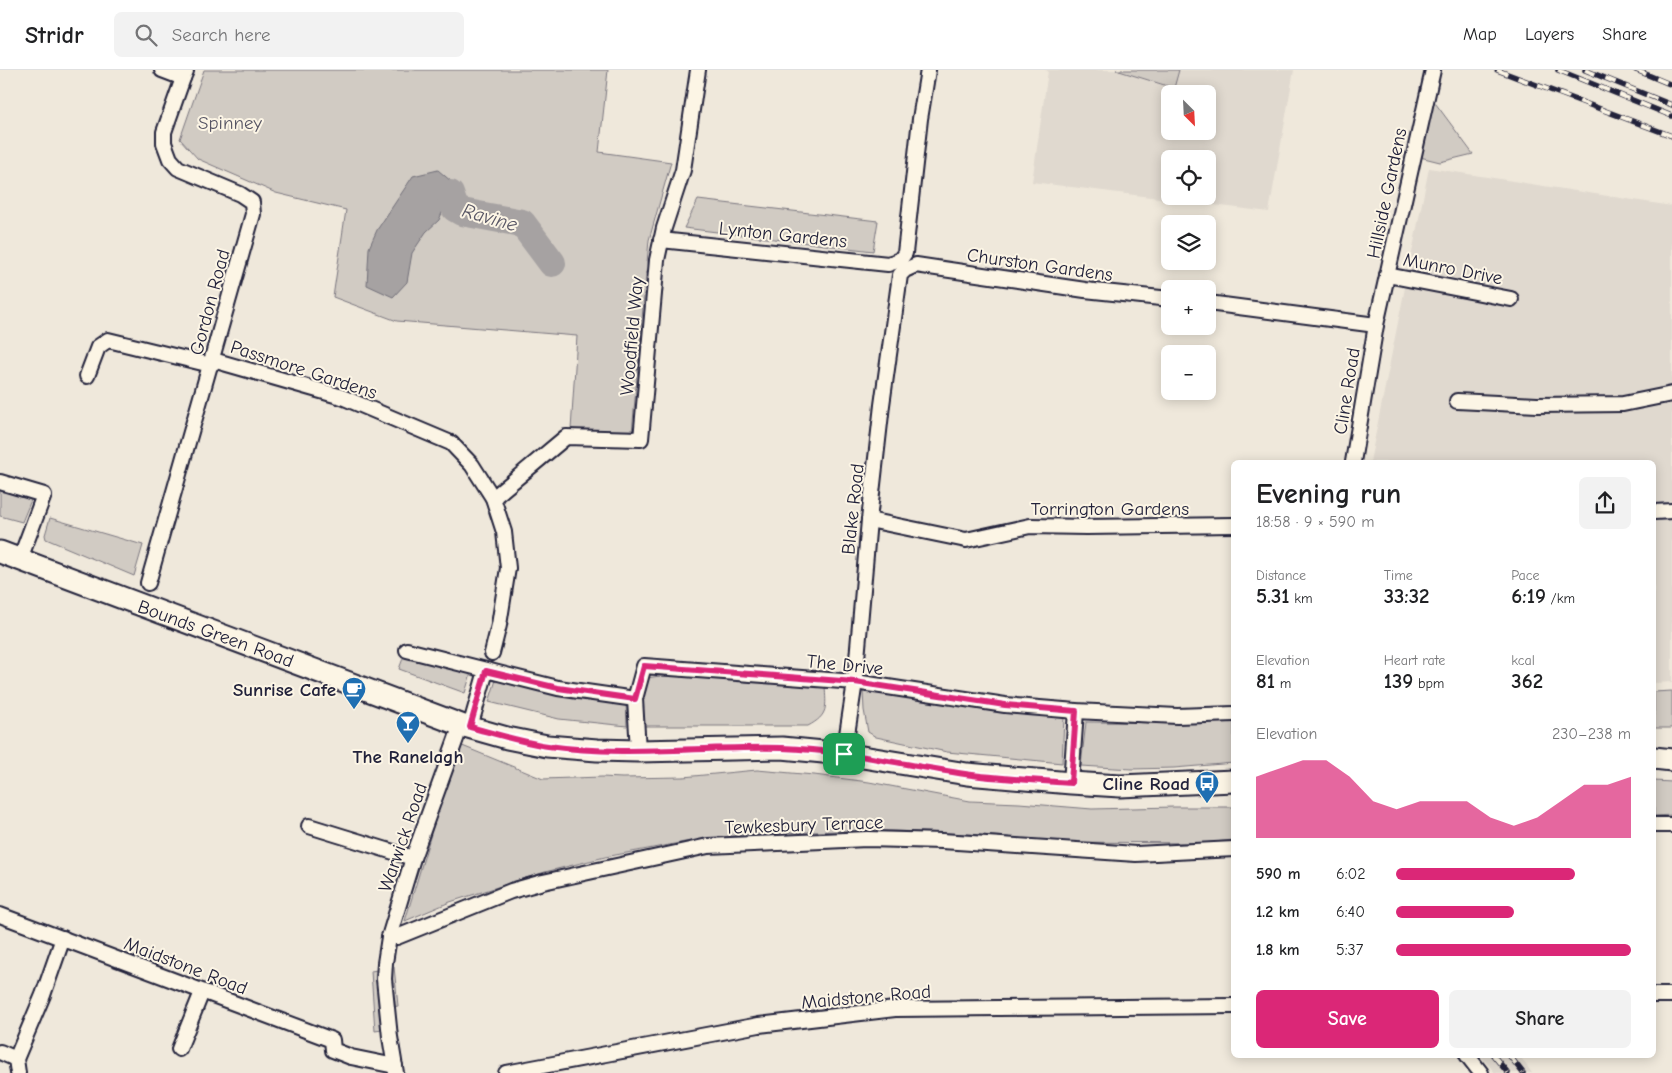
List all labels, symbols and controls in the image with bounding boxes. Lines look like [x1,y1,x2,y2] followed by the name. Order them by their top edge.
[114,12,464,57] search box
[25,21,84,49] text: Stridr
[132,21,160,49] icon: search
[172,24,271,46] text: Search here
[1463,24,1497,45] text: Map
[1525,24,1574,45] text: Layers
[1602,24,1647,45] text: Share
[1161,85,1216,140] north arrow
[1161,85,1216,400] map controls
[198,112,262,134] park label: Spinney
[1362,126,1412,260] street label: Hillside Gardens
[1161,150,1216,205] button: locate
[460,199,520,236] water label: Ravine
[1161,215,1216,270] button: layers
[718,217,848,253] street label: Lynton Gardens
[965,244,1114,286] street label: Churston Gardens
[185,247,235,358] street label: Gordon Road
[1401,249,1504,289] street label: Munro Drive
[616,275,648,396] street label: Woodfield Way
[1161,280,1216,335] button: +
[228,336,380,404] street label: Passmore Gardens
[1161,345,1216,400] button: −
[1329,346,1365,436] street label: Cline Road
[837,462,869,556] street label: Blake Road
[1579,477,1631,529] button: share
[1256,478,1401,510] text: Evening run
[1031,498,1189,520] street label: Torrington Gardens
[1256,513,1375,531] text: 18:58 · 9 × 590 m
[1256,567,1306,584] text: Distance
[1384,567,1413,584] text: Time
[1511,567,1540,584] text: Pace
[1256,584,1290,608] text: 5.31
[1384,584,1430,608] text: 33:32
[1511,584,1546,608] text: 6:19
[1290,590,1313,607] text: km
[1546,590,1575,607] text: /km
[135,596,297,672] street label: Bounds Green Road
[806,650,884,680] street label: The Drive
[1256,652,1310,669] text: Elevation
[1384,652,1445,669] text: Heart rate
[1511,652,1535,669] text: kcal
[1256,669,1275,693] text: 81
[1384,669,1413,693] text: 139
[1511,669,1543,693] text: 362
[1275,675,1291,692] text: m
[1413,675,1444,692] text: bpm
[341,676,367,710] cafe icon: Sunrise Cafe
[233,679,336,701] place label: Sunrise Cafe
[395,710,421,744] bar icon: The Ranelagh
[1256,725,1317,743] text: Elevation
[1552,725,1631,743] text: 230–238 m
[823,733,865,775] pin
[830,740,858,768] icon: arrive
[352,746,464,768] place label: The Ranelagh
[1194,770,1220,804] bus stop icon: Cline Road
[1103,773,1190,795] place label: Cline Road
[374,780,432,895] street label: Warwick Road
[724,811,884,839] street label: Tewkesbury Terrace
[1256,865,1300,883] text: 590 m
[1336,865,1366,883] text: 6:02
[1256,903,1299,921] text: 1.2 km
[1336,903,1365,921] text: 6:40
[121,932,250,1000] street label: Maidstone Road
[1256,941,1300,959] text: 1.8 km
[1336,941,1363,959] text: 5:37
[800,980,932,1014] street label: Maidstone Road
[1256,990,1439,1048] button: Save
[1449,990,1631,1048] button: Share

